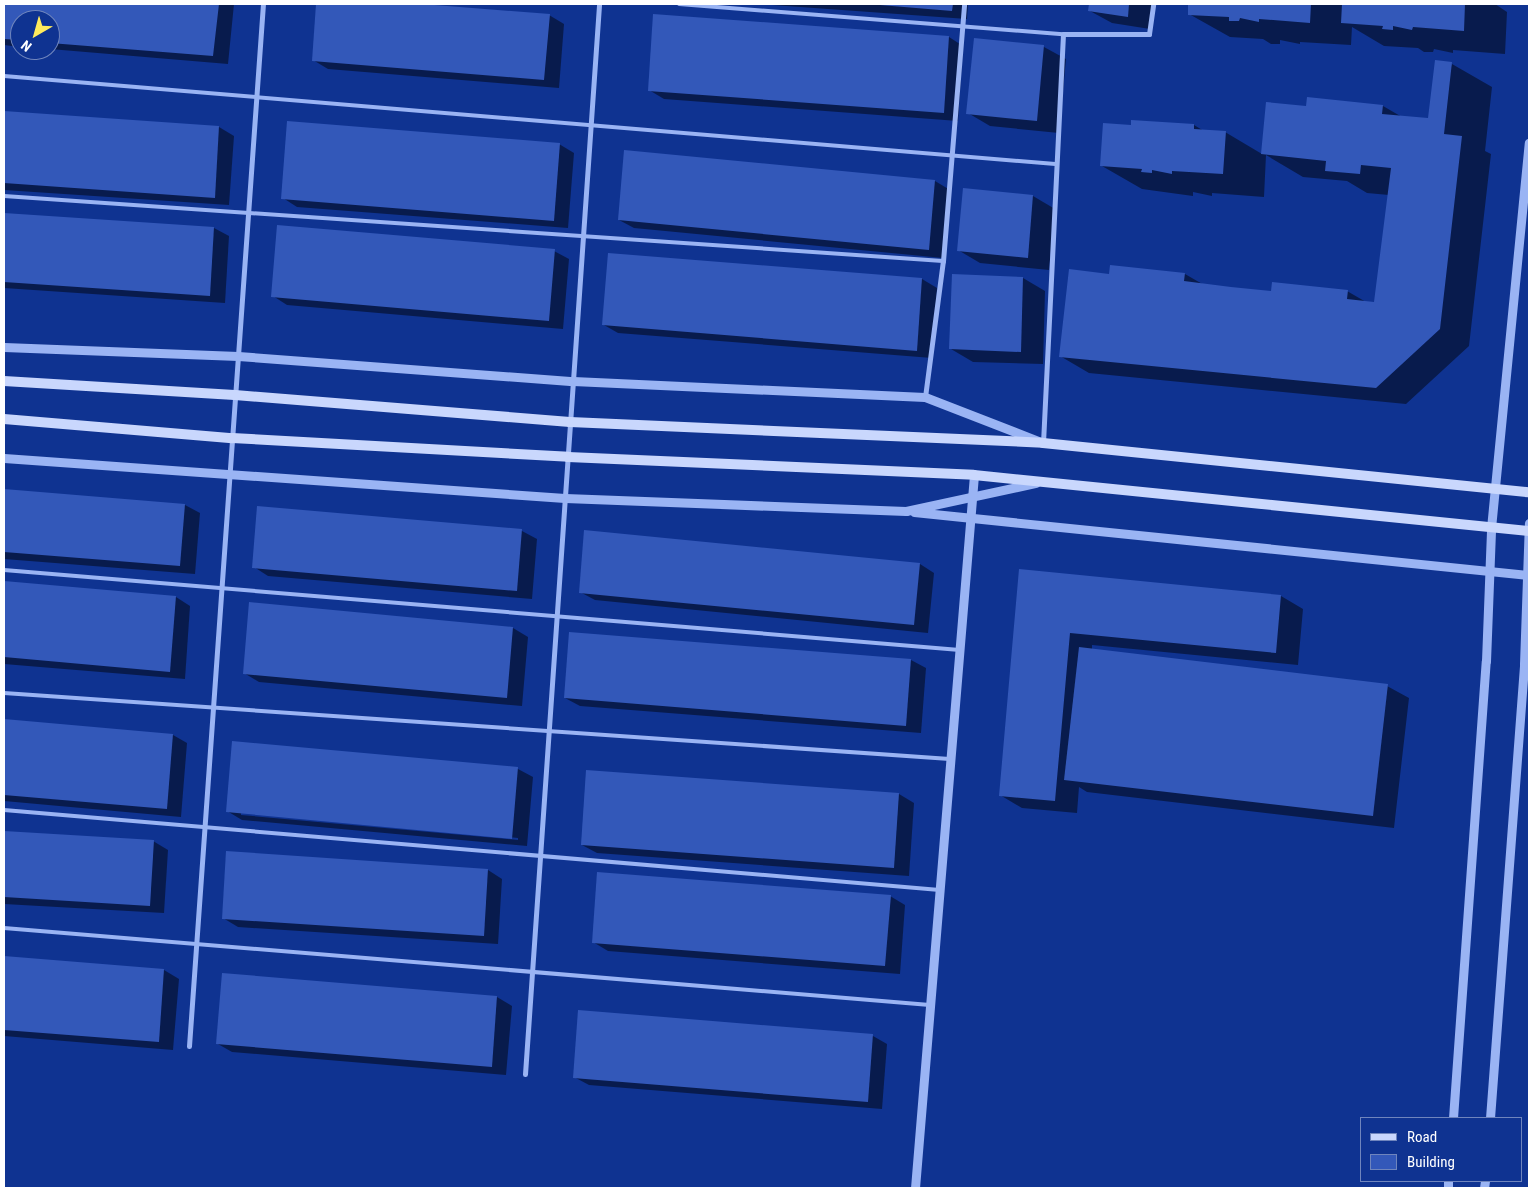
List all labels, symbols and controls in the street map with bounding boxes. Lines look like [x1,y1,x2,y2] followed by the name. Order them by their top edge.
[10,10,60,60] north arrow
[18,37,35,55] text: N
[1360,1117,1523,1182] legend
[1407,1128,1437,1146] text: Road
[1407,1153,1455,1171] text: Building

